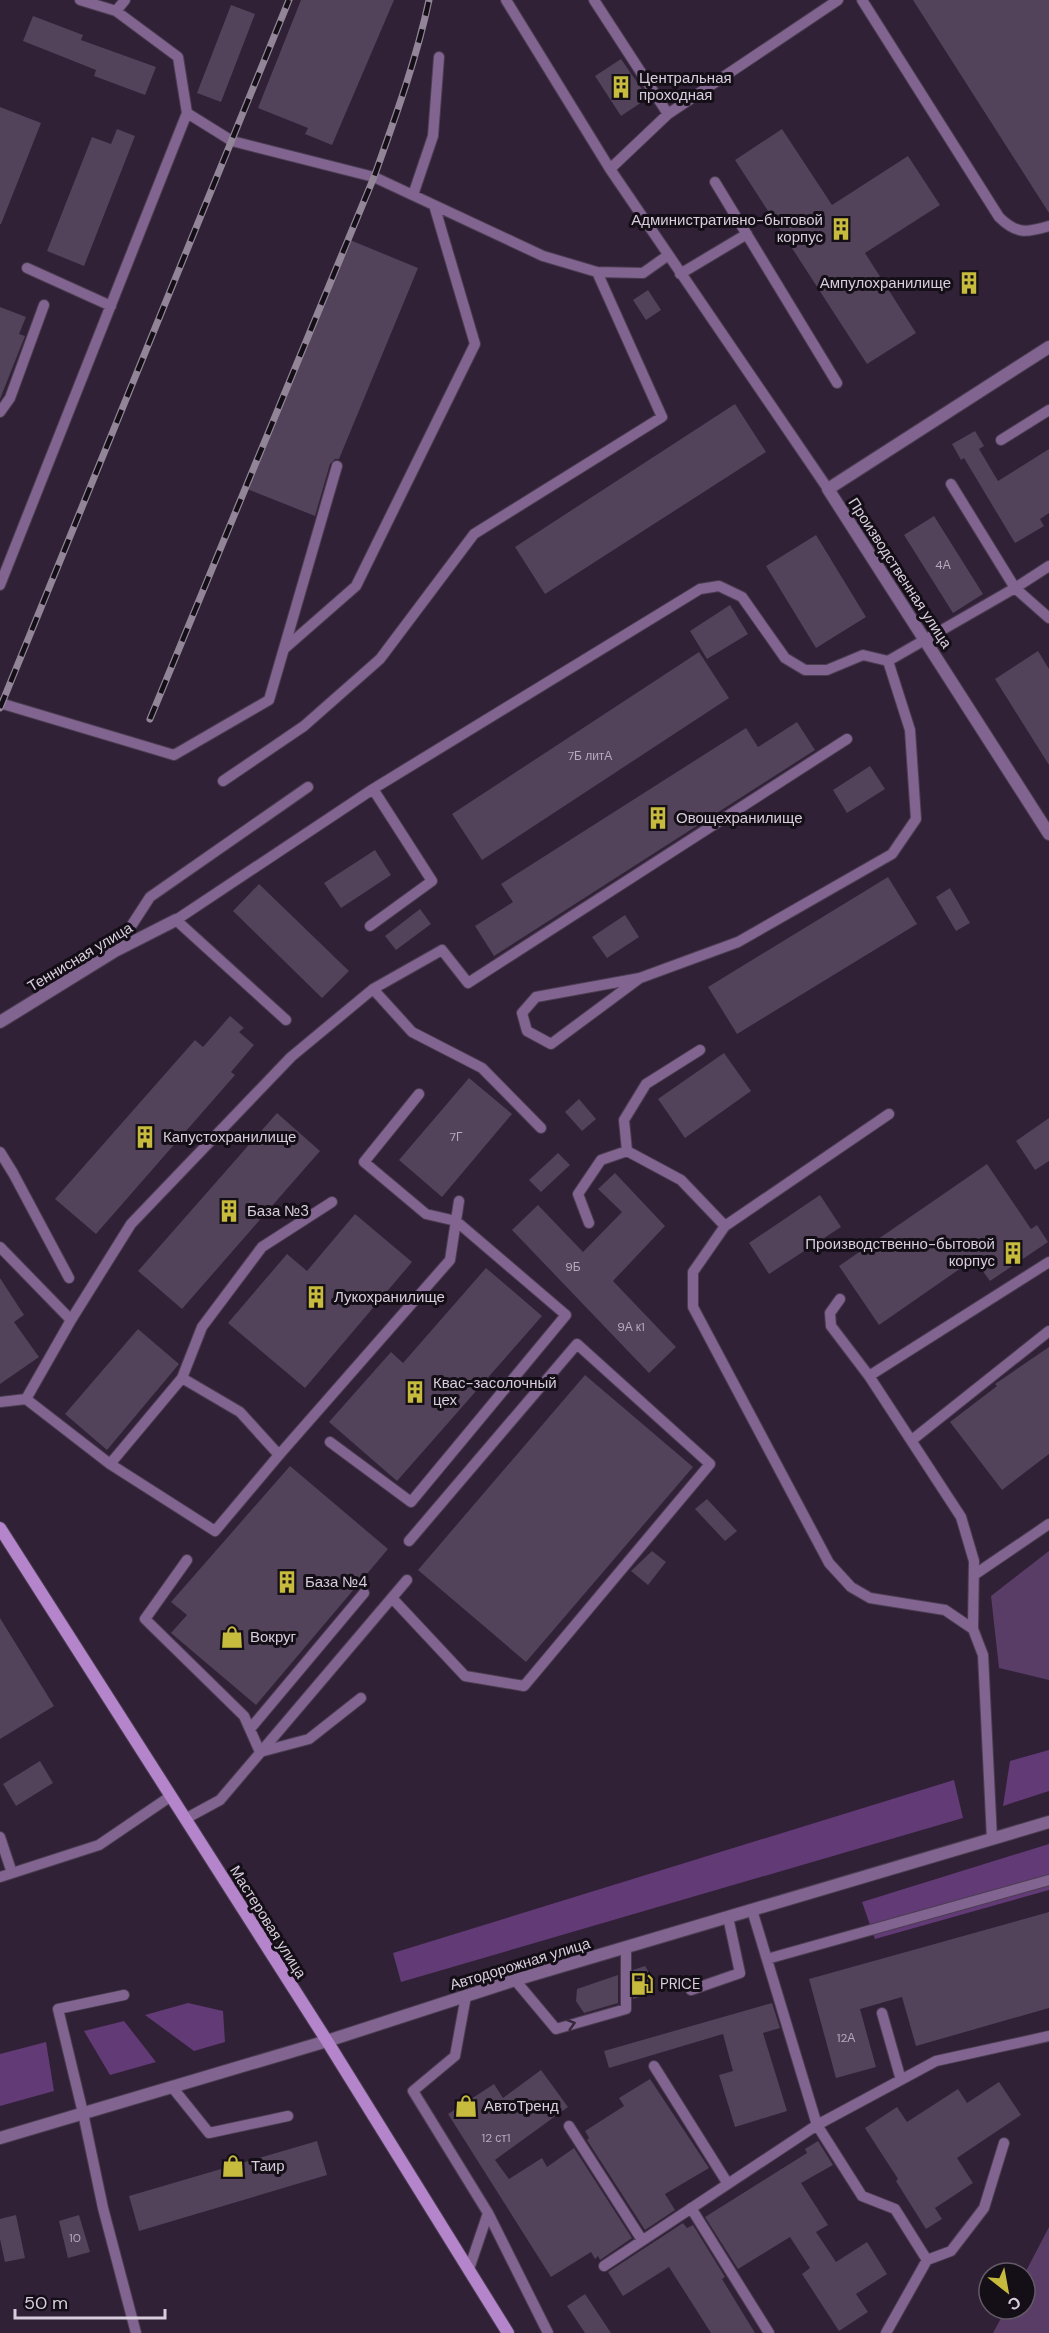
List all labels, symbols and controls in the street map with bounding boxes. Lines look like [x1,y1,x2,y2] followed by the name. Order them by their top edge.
[639,68,732,105] place label: Центральная проходная
[608,74,634,100] building icon: Центральная проходная
[631,210,823,247] place label: Административно-бытовой корпус
[828,216,854,242] building icon: Административно-бытовой корпус
[956,270,982,296] building icon: Ампулохранилище
[820,273,951,293] place label: Ампулохранилище
[844,494,957,653] street label: Производственная улица
[935,557,951,573] house number: 4А
[568,748,612,764] house number: 7Б литА
[645,805,671,831] building icon: Овощехранилище
[676,808,803,828] place label: Овощехранилище
[24,917,137,996] street label: Теннисная улица
[132,1124,158,1150] building icon: Капустохранилище
[163,1127,296,1147] place label: Капустохранилище
[450,1129,463,1145] house number: 7Г
[216,1198,242,1224] building icon: База №3
[247,1201,309,1221] place label: База №3
[805,1234,995,1271] place label: Производственно-бытовой корпус
[1000,1240,1026,1266] building icon: Производственно-бытовой корпус
[565,1259,581,1275] house number: 9Б
[303,1284,329,1310] building icon: Лукохранилище
[334,1287,445,1307] place label: Лукохранилище
[617,1319,645,1335] house number: 9А к1
[433,1373,557,1410] place label: Квас-засолочный цех
[402,1379,428,1405] building icon: Квас-засолочный цех
[274,1569,300,1595] building icon: База №4
[305,1572,367,1592] place label: База №4
[219,1624,245,1650] shop icon: Вокруг
[250,1627,297,1647] place label: Вокруг
[225,1862,311,1983] street label: Мастеровая улица
[447,1933,593,1995] street label: Автодорожная улица
[629,1971,655,1997] fuel station icon: PRICE
[660,1974,700,1994] place label: PRICE
[566,2019,576,2032] one-way arrow
[837,2030,855,2046] house number: 12А
[453,2093,479,2119] shop icon: АвтоТренд
[484,2096,559,2116] place label: АвтоТренд
[481,2130,511,2146] house number: 12 ст1
[220,2153,246,2179] shop icon: Таир
[251,2156,285,2176] place label: Таир
[69,2230,81,2246] house number: 10
[977,2261,1037,2321] north arrow
[15,2282,165,2320] scale bar
[24,2291,68,2315] text: 50 m
[1004,2291,1025,2316] text: С

